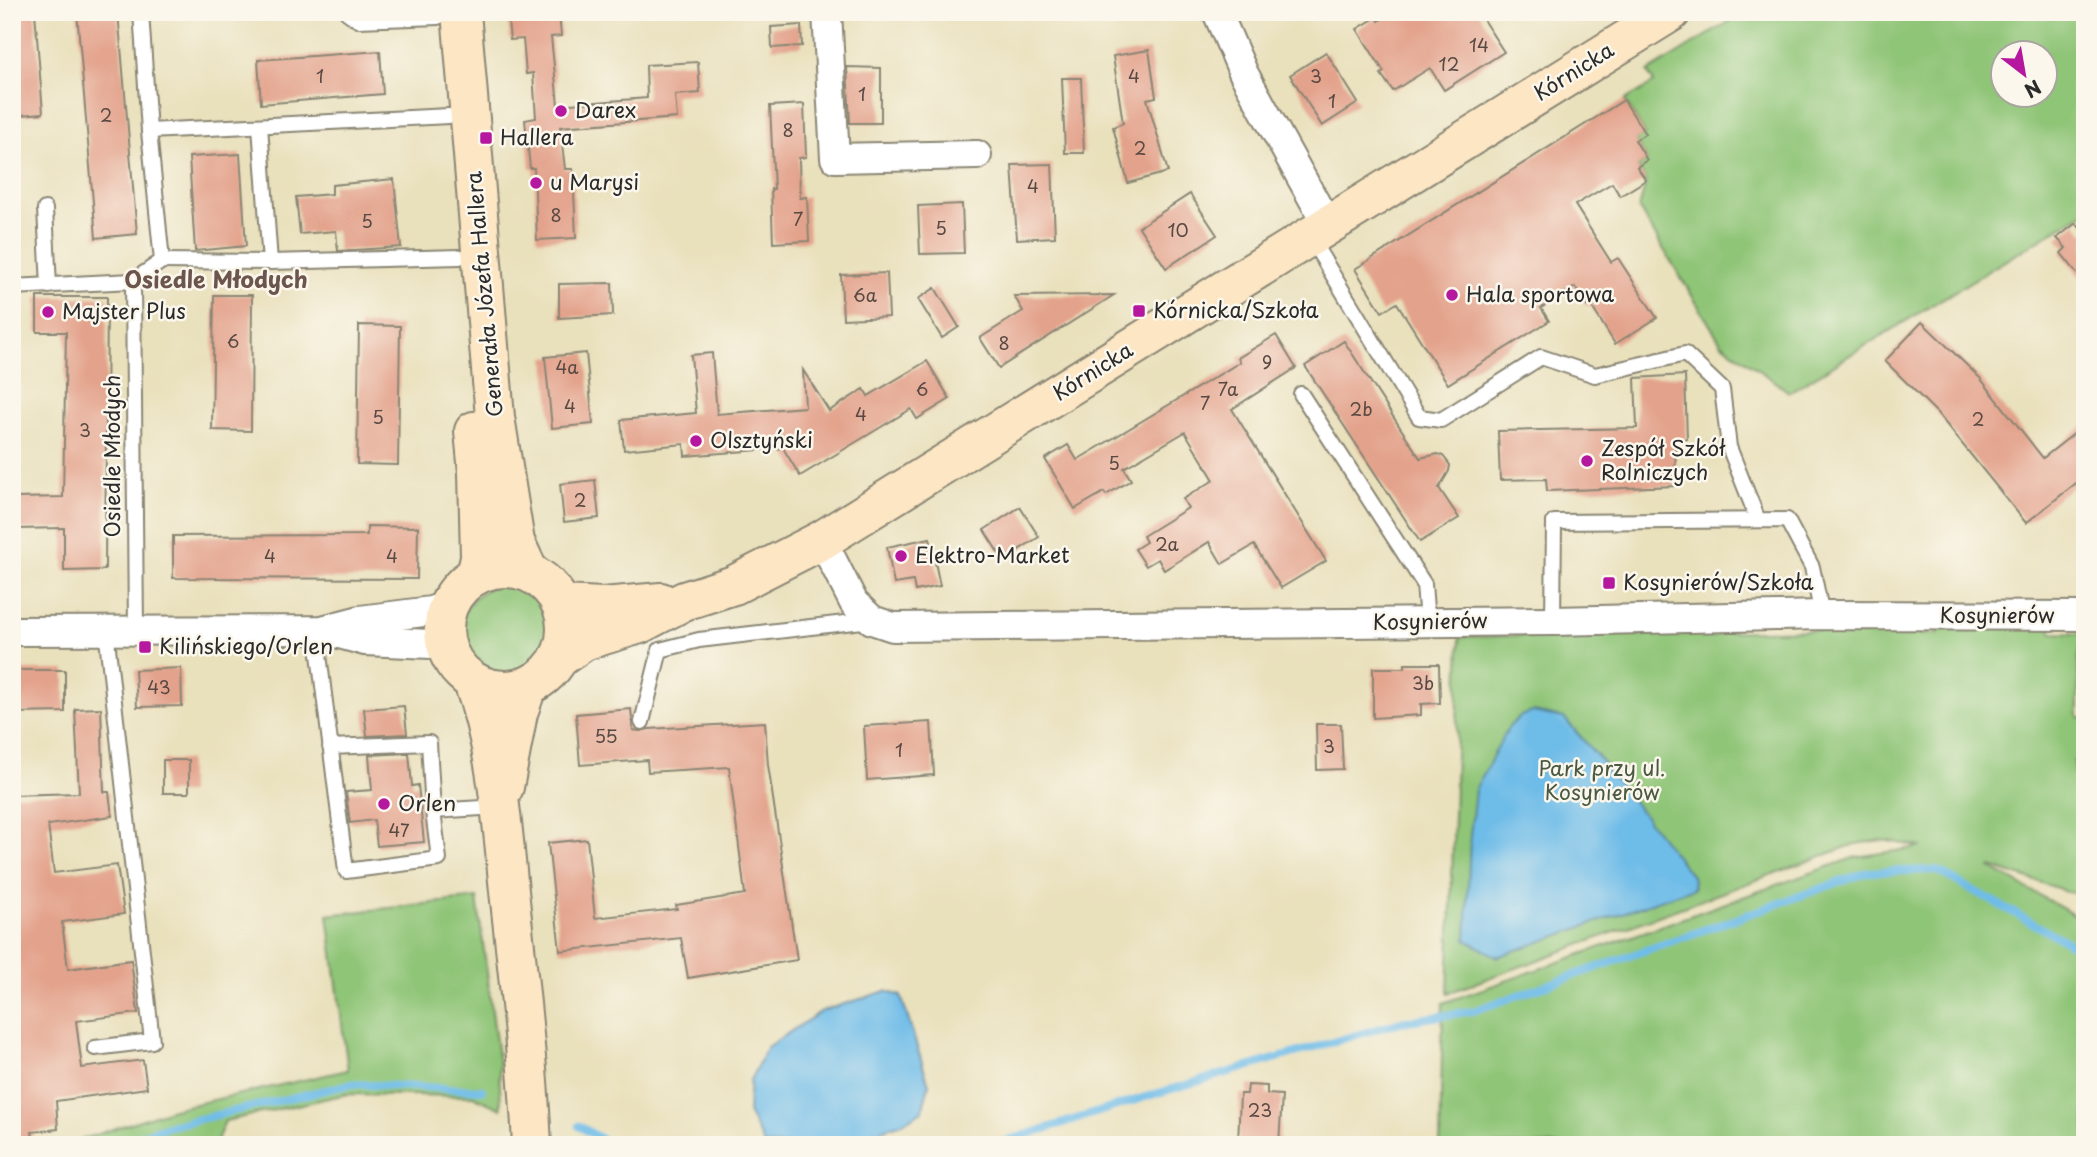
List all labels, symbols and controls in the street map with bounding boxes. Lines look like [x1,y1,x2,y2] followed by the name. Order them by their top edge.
[1469,31,1489,58] house number: 14
[1526,33,1619,108] street label: Kórnicka
[1988,38,2058,108] north arrow
[1439,50,1459,77] house number: 12
[316,62,324,89] house number: 1
[1128,62,1140,89] house number: 4
[1310,62,1322,89] house number: 3
[2020,74,2047,105] text: N
[858,80,866,107] house number: 1
[1328,87,1336,114] house number: 1
[575,93,636,125] place label: Darex
[100,101,112,128] house number: 2
[553,103,569,119] marker: Darex
[782,116,794,143] house number: 8
[500,120,574,152] place label: Hallera
[478,130,494,146] marker: Hallera
[1134,134,1146,161] house number: 2
[550,165,639,197] place label: u Marysi
[456,170,510,418] street label: Generała Józefa Hallera
[1027,172,1039,199] house number: 4
[528,175,544,191] marker: u Marysi
[550,201,562,228] house number: 8
[793,205,803,232] house number: 7
[361,207,373,234] house number: 5
[935,214,947,241] house number: 5
[1167,216,1189,243] house number: 10
[124,261,308,296] district label: Osiedle Młodych
[1466,277,1614,309] place label: Hala sportowa
[853,281,878,308] house number: 6a
[1444,287,1460,303] marker: Hala sportowa
[1153,293,1319,325] place label: Kórnicka/Szkoła
[62,294,186,326] place label: Majster Plus
[1131,303,1147,319] marker: Kórnicka/Szkoła
[40,304,56,320] marker: Majster Plus
[227,327,239,354] house number: 6
[998,329,1010,356] house number: 8
[1045,333,1138,408] street label: Kórnicka
[1262,348,1272,375] house number: 9
[555,353,579,380] house number: 4a
[95,374,127,538] street label: Osiedle Młodych
[916,375,928,402] house number: 6
[1218,375,1239,402] house number: 7a
[1200,389,1210,416] house number: 7
[564,392,576,419] house number: 4
[1349,395,1373,422] house number: 2b
[855,400,867,427] house number: 4
[372,403,384,430] house number: 5
[1972,405,1984,432] house number: 2
[79,416,91,443] house number: 3
[710,423,813,455] place label: Olsztyński
[1601,431,1726,487] place label: Zespół Szkół Rolniczych
[688,433,704,449] marker: Olsztyński
[1108,449,1120,476] house number: 5
[1579,453,1595,469] marker: Zespół Szkół Rolniczych
[574,486,586,513] house number: 2
[1155,530,1180,557] house number: 2a
[915,538,1070,570] place label: Elektro-Market
[264,542,276,569] house number: 4
[386,542,398,569] house number: 4
[893,548,909,564] marker: Elektro-Market
[1623,565,1814,597] place label: Kosynierów/Szkoła
[1601,575,1617,591] marker: Kosynierów/Szkoła
[1940,598,2054,630] street label: Kosynierów
[1372,603,1488,637] street label: Kosynierów
[159,629,333,661] place label: Kilińskiego/Orlen
[137,639,153,655] marker: Kilińskiego/Orlen
[1412,669,1434,696] house number: 3b
[147,673,171,700] house number: 43
[594,722,618,749] house number: 55
[1323,732,1335,759] house number: 3
[895,736,903,763] house number: 1
[1538,751,1666,807] park label: Park przy ul. Kosynierów
[398,786,456,818] place label: Orlen
[376,796,392,812] marker: Orlen
[388,816,410,843] house number: 47
[1248,1096,1272,1123] house number: 23

